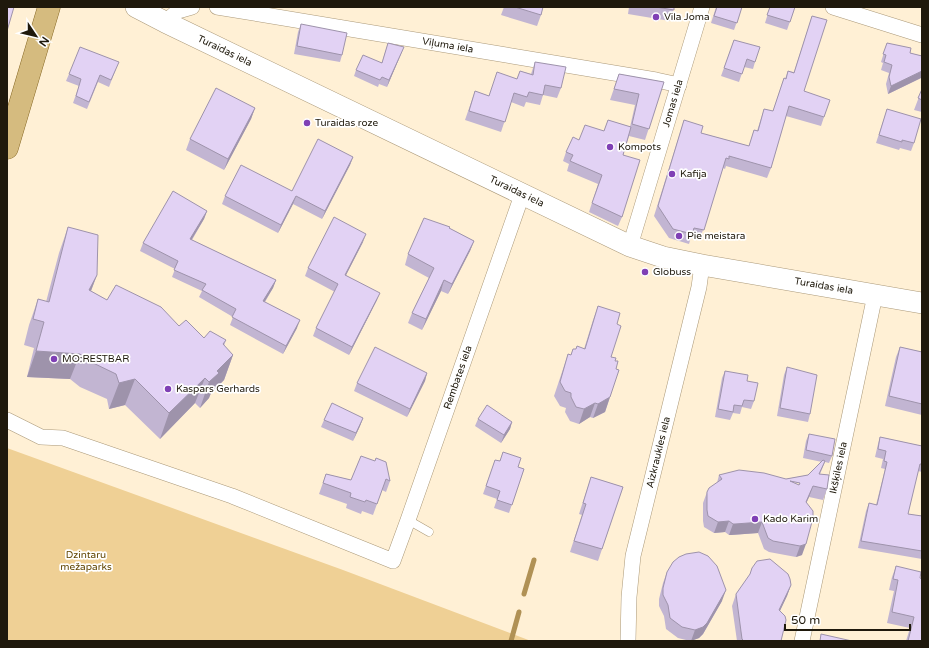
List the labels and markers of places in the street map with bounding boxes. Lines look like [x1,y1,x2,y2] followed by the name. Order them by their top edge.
[664,11,710,23] place label: Vila Joma
[651,12,661,22] marker: Vila Joma
[315,117,379,129] place label: Turaidas roze
[302,118,312,128] marker: Turaidas roze
[618,141,661,153] place label: Kompots
[605,142,615,152] marker: Kompots
[680,168,707,180] place label: Kafija
[667,169,677,179] marker: Kafija
[687,230,745,242] place label: Pie meistara
[674,231,684,241] marker: Pie meistara
[653,266,691,278] place label: Globuss
[640,267,650,277] marker: Globuss
[62,353,129,365] place label: MO:RESTBAR
[49,354,59,364] marker: MO:RESTBAR
[176,383,260,395] place label: Kaspars Gerhards
[163,384,173,394] marker: Kaspars Gerhards
[763,513,818,525] place label: Kado Karim
[750,514,760,524] marker: Kado Karim

